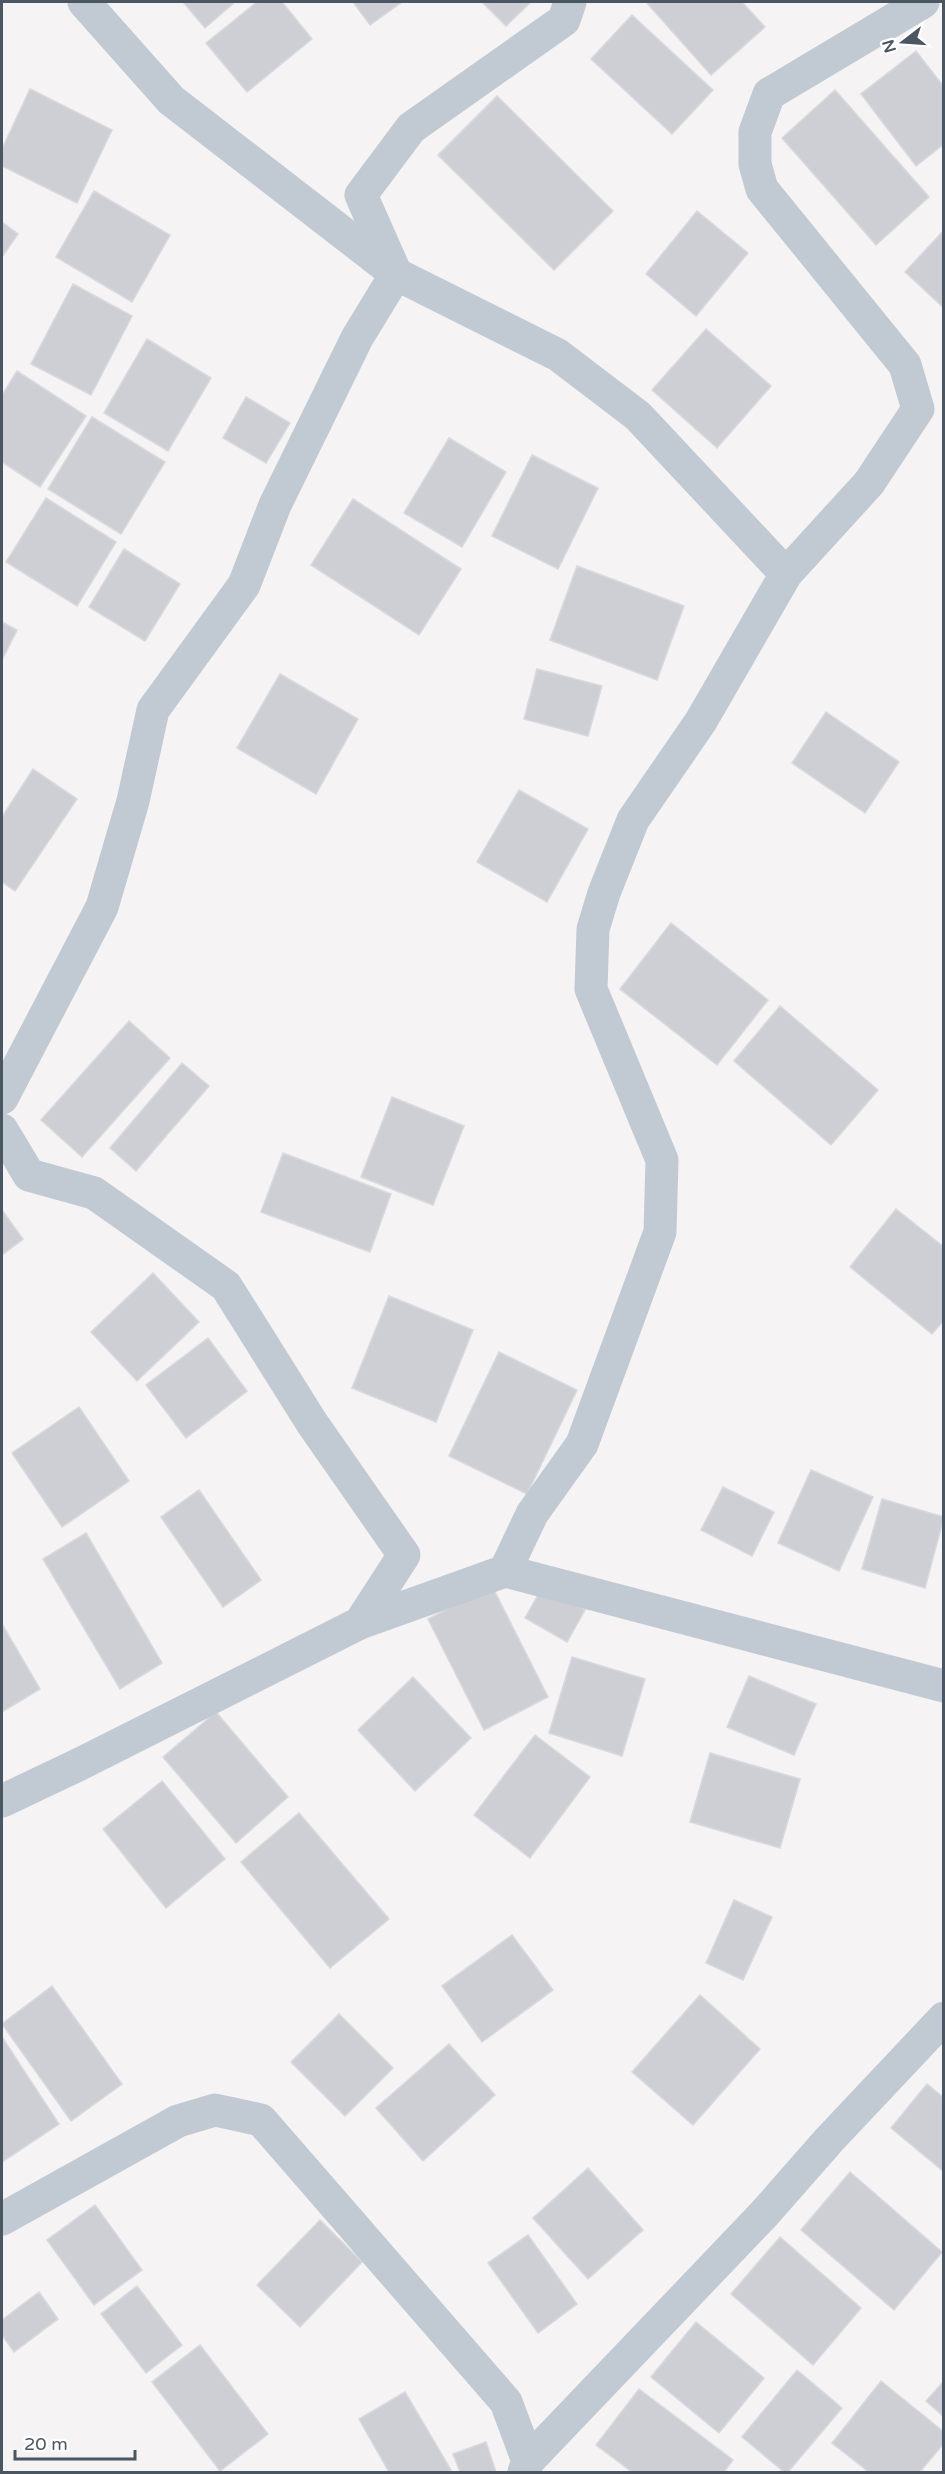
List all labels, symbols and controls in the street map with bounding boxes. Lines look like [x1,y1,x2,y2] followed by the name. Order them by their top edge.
[873,12,933,72] north arrow
[878,37,901,55] text: N
[15,2423,135,2461] scale bar
[24,2433,68,2455] text: 20 m

